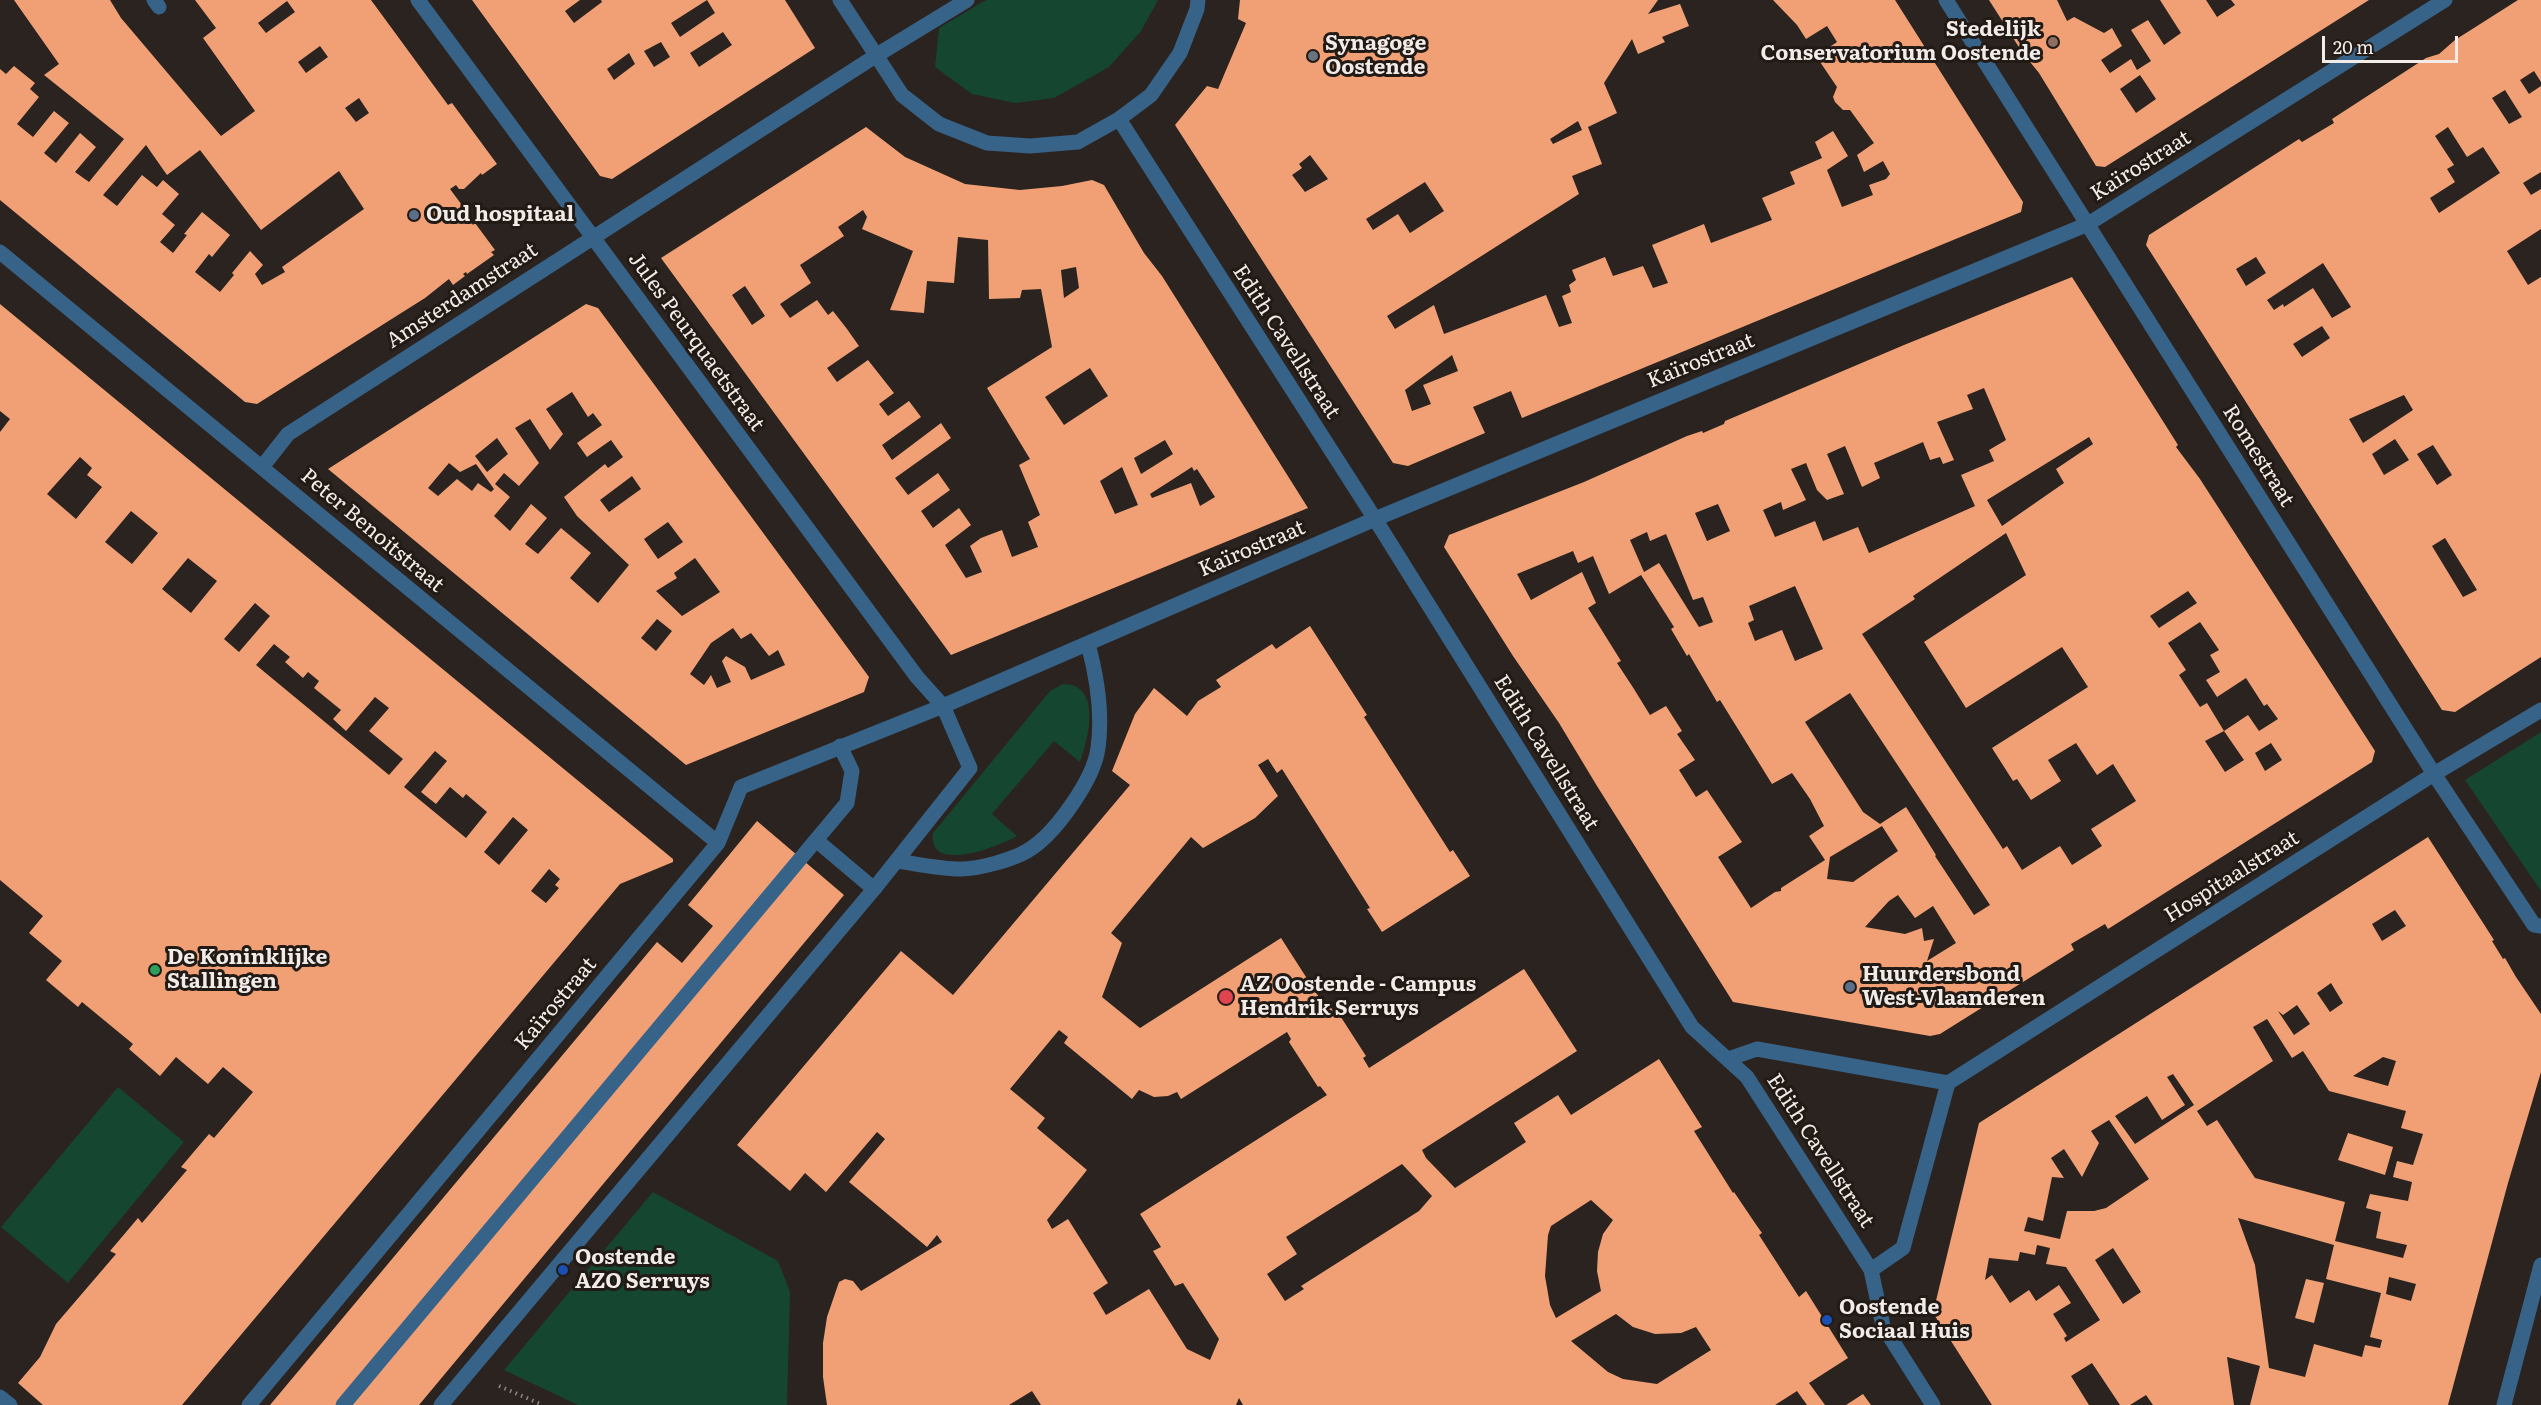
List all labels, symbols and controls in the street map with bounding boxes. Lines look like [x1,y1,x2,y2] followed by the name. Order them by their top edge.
[1761,17,2041,67] place label: Stedelijk Conservatorium Oostende
[2325,24,2462,62] scale bar
[1325,31,1426,81] place label: Synagoge Oostende
[2333,33,2374,60] text: 20 m
[2046,35,2060,49] marker: Stedelijk Conservatorium Oostende
[1306,49,1320,63] marker: Synagoge Oostende
[2086,125,2196,207] street label: Kaïrostraat
[426,202,574,228] place label: Oud hospitaal
[407,208,421,222] marker: Oud hospitaal
[382,238,542,354] street label: Amsterdamstraat
[623,248,769,436] street label: Jules Peurquaetstraat
[1227,260,1345,424] street label: Edith Cavellstraat
[1644,328,1758,394] street label: Kaïrostraat
[2217,400,2299,512] street label: Romestraat
[295,464,449,598] street label: Peter Benoitstraat
[1195,515,1309,583] street label: Kaïrostraat
[1488,671,1604,835] street label: Edith Cavellstraat
[2160,826,2304,928] street label: Hospitaalstraat
[167,945,327,995] place label: De Koninklijke Stallingen
[510,953,602,1055] street label: Kaïrostraat
[1862,962,2046,1012] place label: Huurdersbond West-Vlaanderen
[148,963,162,977] marker: De Koninklijke Stallingen
[1240,972,1476,1022] place label: AZ Oostende - Campus Hendrik Serruys
[1843,980,1857,994] marker: Huurdersbond West-Vlaanderen
[1217,988,1235,1006] marker: AZ Oostende - Campus Hendrik Serruys
[1761,1069,1879,1233] street label: Edith Cavellstraat
[575,1245,710,1295] place label: Oostende AZO Serruys
[556,1263,570,1277] marker: Oostende AZO Serruys
[1839,1295,1970,1345] place label: Oostende Sociaal Huis
[1820,1313,1834,1327] marker: Oostende Sociaal Huis

